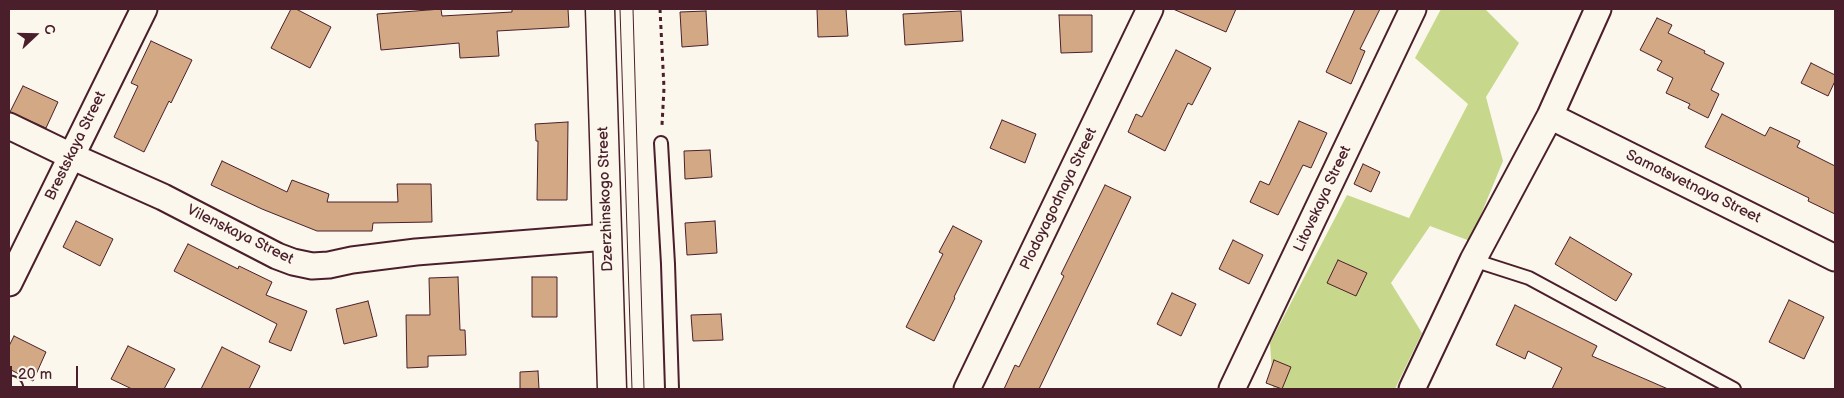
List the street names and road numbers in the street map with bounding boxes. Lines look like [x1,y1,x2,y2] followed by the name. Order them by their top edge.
[42,88,110,204] street label: Brestskaya Street
[1017,125,1101,273] street label: Plodoyagodnaya Street
[594,126,618,272] street label: Dzerzhinskogo Street
[1291,143,1355,255] street label: Litovskaya Street
[1623,147,1763,227] street label: Samotsvetnaya Street
[184,201,296,269] street label: Vilenskaya Street

